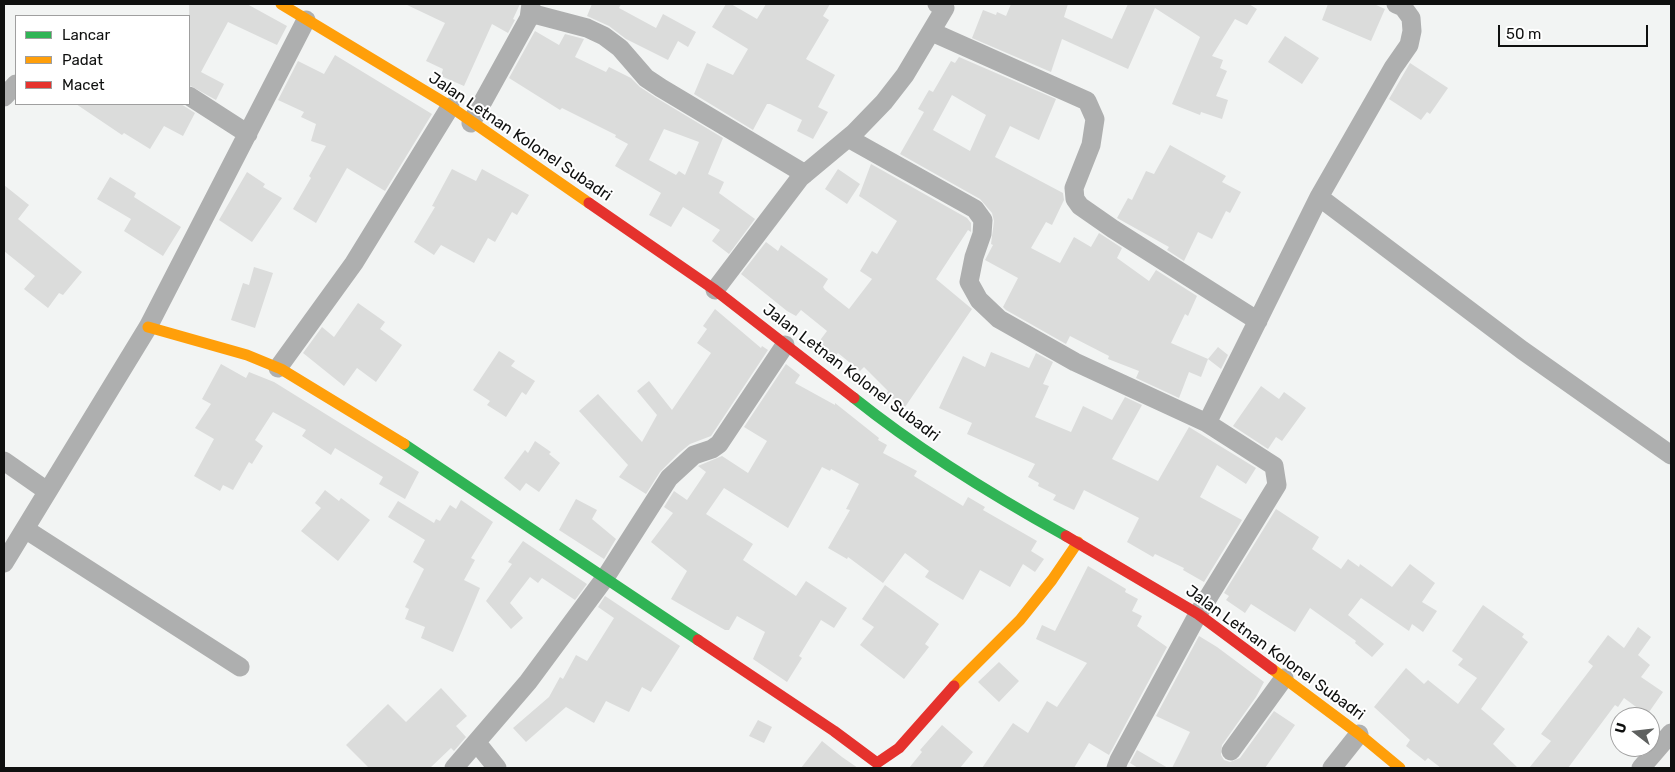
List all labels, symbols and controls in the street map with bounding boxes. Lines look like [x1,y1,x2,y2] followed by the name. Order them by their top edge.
[15,15,190,105] legend
[1500,15,1650,47] scale bar
[1506,25,1541,43] text: 50 m
[62,26,110,44] text: Lancar
[62,51,103,69] text: Padat
[425,68,615,206] street label: Jalan Letnan Kolonel Subadri
[62,76,105,94] text: Macet
[759,300,943,446] street label: Jalan Letnan Kolonel Subadri
[1182,582,1368,724] street label: Jalan Letnan Kolonel Subadri
[1610,707,1660,757] north arrow
[1611,721,1631,735] text: U

